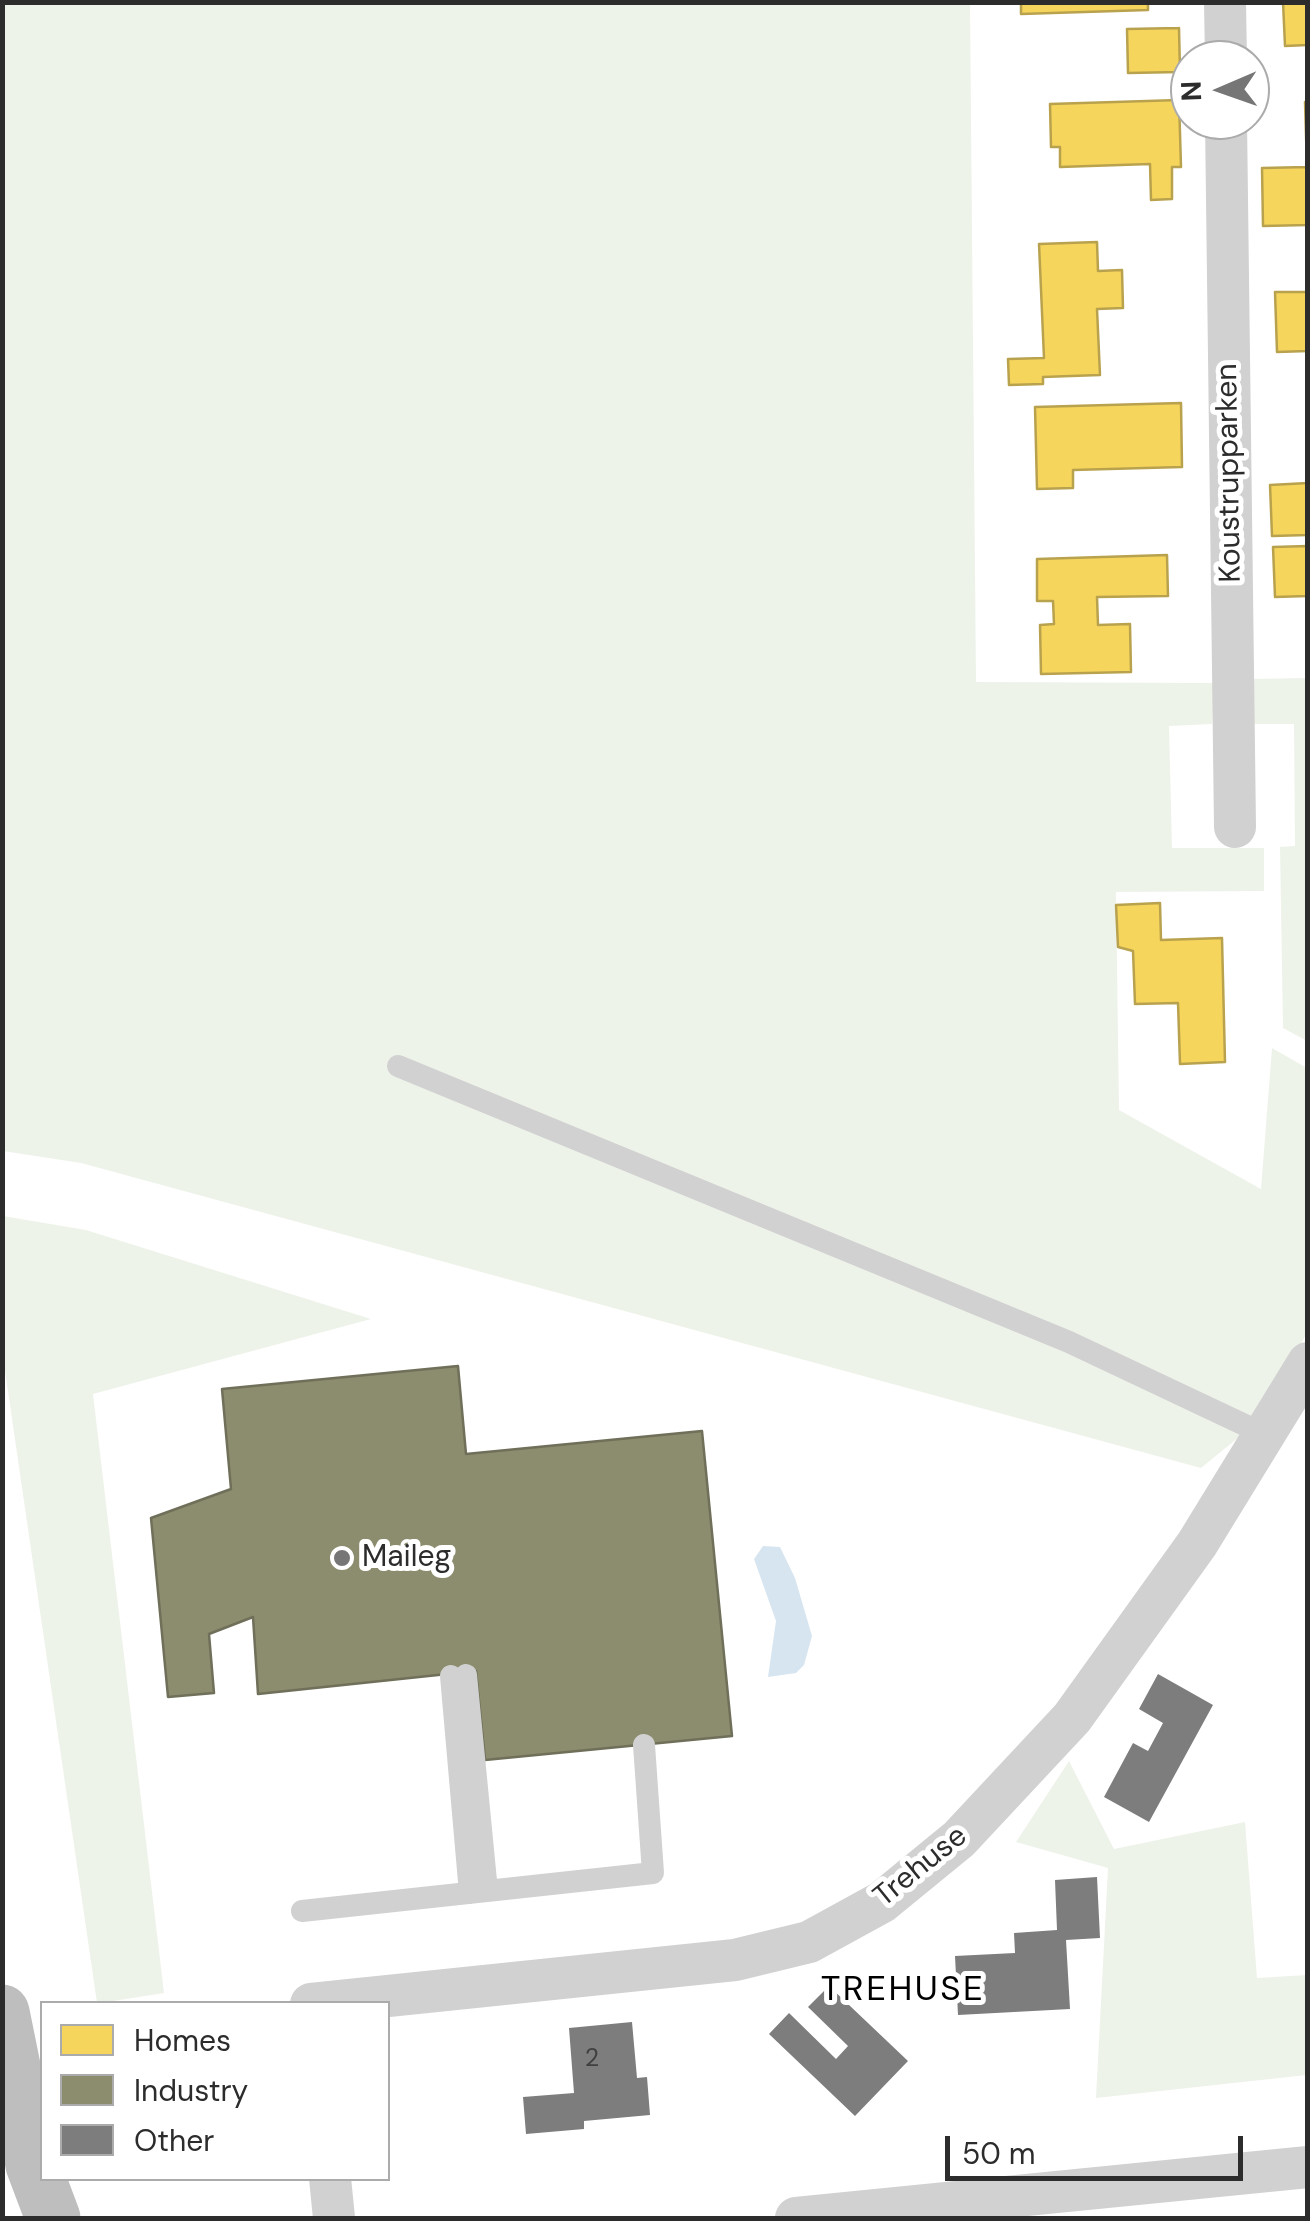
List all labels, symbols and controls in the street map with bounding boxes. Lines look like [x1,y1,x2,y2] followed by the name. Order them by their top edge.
[1170,40,1270,140] north arrow
[1173,80,1210,102] text: N
[1210,363,1250,583] street label: Koustrupparken
[362,1540,451,1576] place label: Maileg
[331,1547,353,1569] marker: Maileg
[867,1819,975,1915] street label: Trehuse
[821,1970,985,2012] district label: TREHUSE
[40,2001,390,2181] legend
[134,2021,231,2060] text: Homes
[585,2044,599,2074] house number: 2
[134,2071,248,2110] text: Industry
[950,2116,1248,2178] scale bar
[134,2121,214,2160] text: Other
[962,2134,1036,2173] text: 50 m

